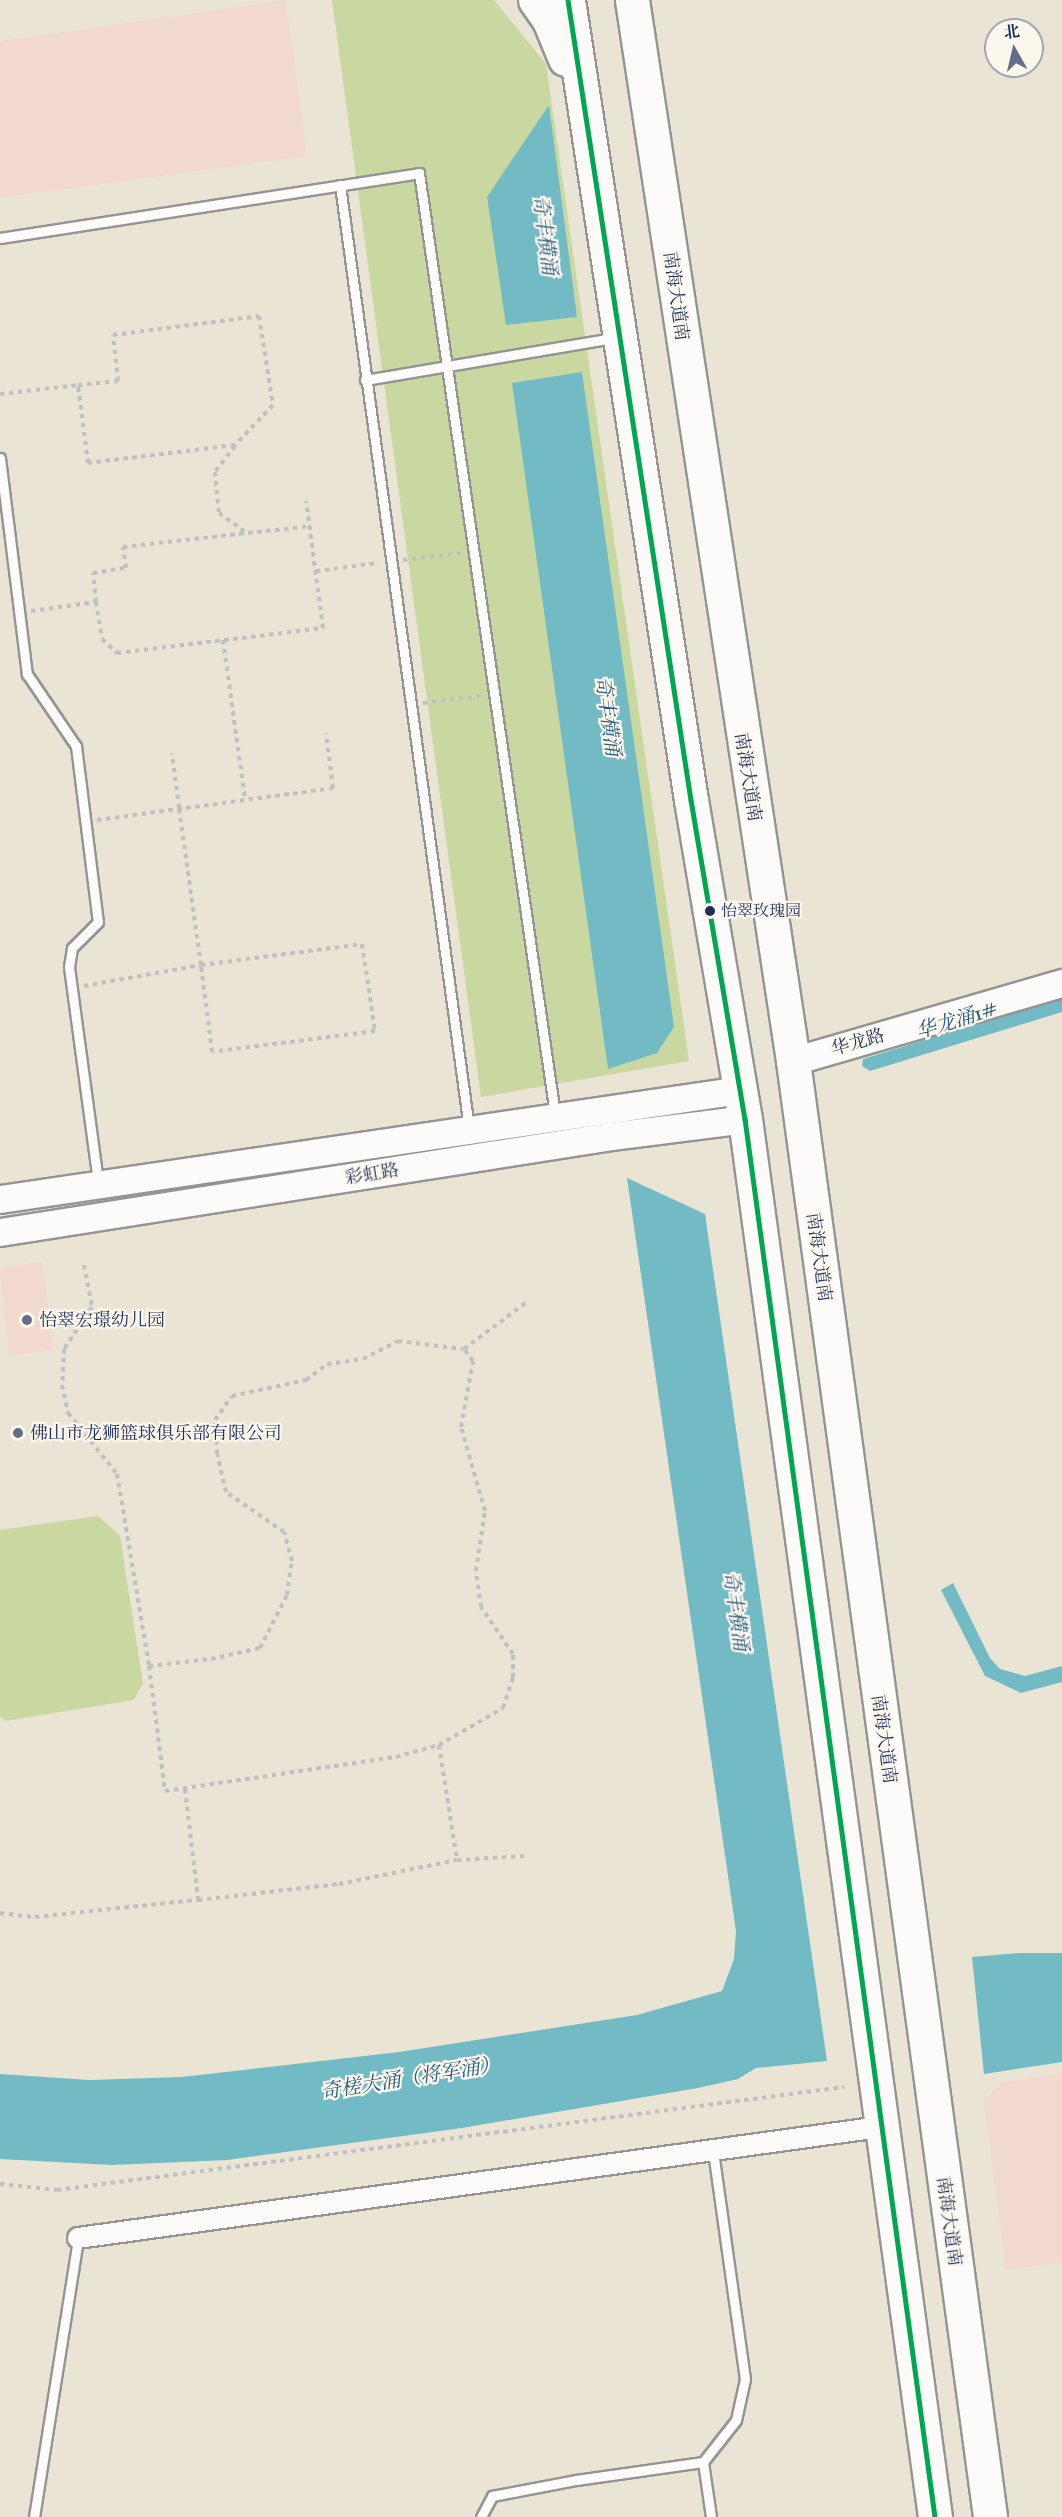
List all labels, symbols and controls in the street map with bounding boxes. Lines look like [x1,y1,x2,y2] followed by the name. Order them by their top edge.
[984,18,1044,78] north arrow
[1002,21,1021,42] text: 北
[528,194,562,276] water label: 奇丰横涌
[659,250,693,342] street label: 南海大道南
[591,675,625,757] water label: 奇丰横涌
[730,731,766,823] street label: 南海大道南
[721,901,801,921] place label: 怡翠玫瑰园
[704,905,716,917] marker: 怡翠玫瑰园
[913,996,1001,1044] water label: 华龙涌1#
[829,1024,887,1060] street label: 华龙路
[344,1159,400,1189] street label: 彩虹路
[802,1211,836,1303] street label: 南海大道南
[39,1309,165,1331] place label: 怡翠宏璟幼儿园
[20,1313,34,1327] marker: 怡翠宏璟幼儿园
[30,1422,282,1444] place label: 佛山市龙狮篮球俱乐部有限公司
[11,1426,25,1440] marker: 佛山市龙狮篮球俱乐部有限公司
[719,1570,753,1652] water label: 奇丰横涌
[867,1693,901,1785] street label: 南海大道南
[319,2052,501,2104] water label: 奇槎大涌（将军涌）
[932,2175,966,2267] street label: 南海大道南

